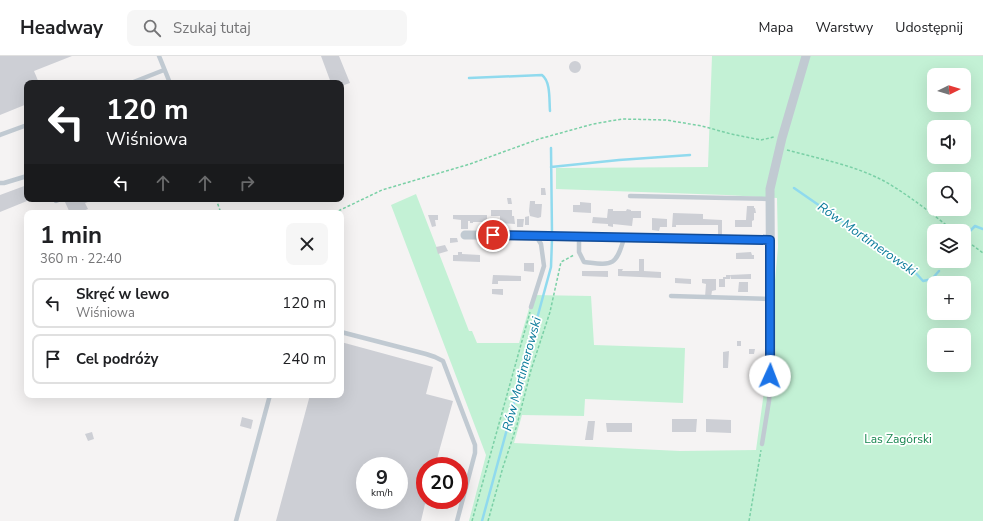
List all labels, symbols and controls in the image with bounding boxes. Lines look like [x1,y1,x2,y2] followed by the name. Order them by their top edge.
[127,10,407,46] search box
[20,15,103,41] text: Headway
[141,17,163,39] icon: search
[173,18,251,38] text: Szukaj tutaj
[758,18,793,37] text: Mapa
[815,18,873,37] text: Warstwy
[895,18,963,37] text: Udostępnij
[927,68,971,112] north arrow
[927,68,971,372] map controls
[106,91,189,129] text: 120 m
[40,96,92,148] icon: left
[927,120,971,164] button: sound
[106,127,187,151] text: Wiśniowa
[110,172,132,194] icon: left
[152,172,174,194] icon: ahead
[194,172,216,194] icon: ahead
[236,172,258,194] icon: right
[927,172,971,216] button: search
[814,198,921,281] water label: Rów Mortimerowski
[476,218,510,252] pin
[40,219,102,251] text: 1 min
[286,223,328,265] button: close
[482,224,504,246] icon: arrive
[927,224,971,268] button: layers
[40,250,122,268] text: 360 m · 22:40
[927,276,971,320] button: +
[76,284,169,304] text: Skręć w lewo
[42,292,64,314] icon: left
[282,293,326,313] text: 120 m
[76,304,135,322] text: Wiśniowa
[498,314,546,433] water label: Rów Mortimerowski
[927,328,971,372] button: −
[42,348,64,370] icon: arrive
[76,349,158,369] text: Cel podróży
[282,349,326,369] text: 240 m
[749,355,791,397] position arrow
[864,431,932,447] park label: Las Zagórski
[416,457,468,509] speed limit sign: 20
[376,464,388,491] text: 9
[371,486,393,500] text: km/h

